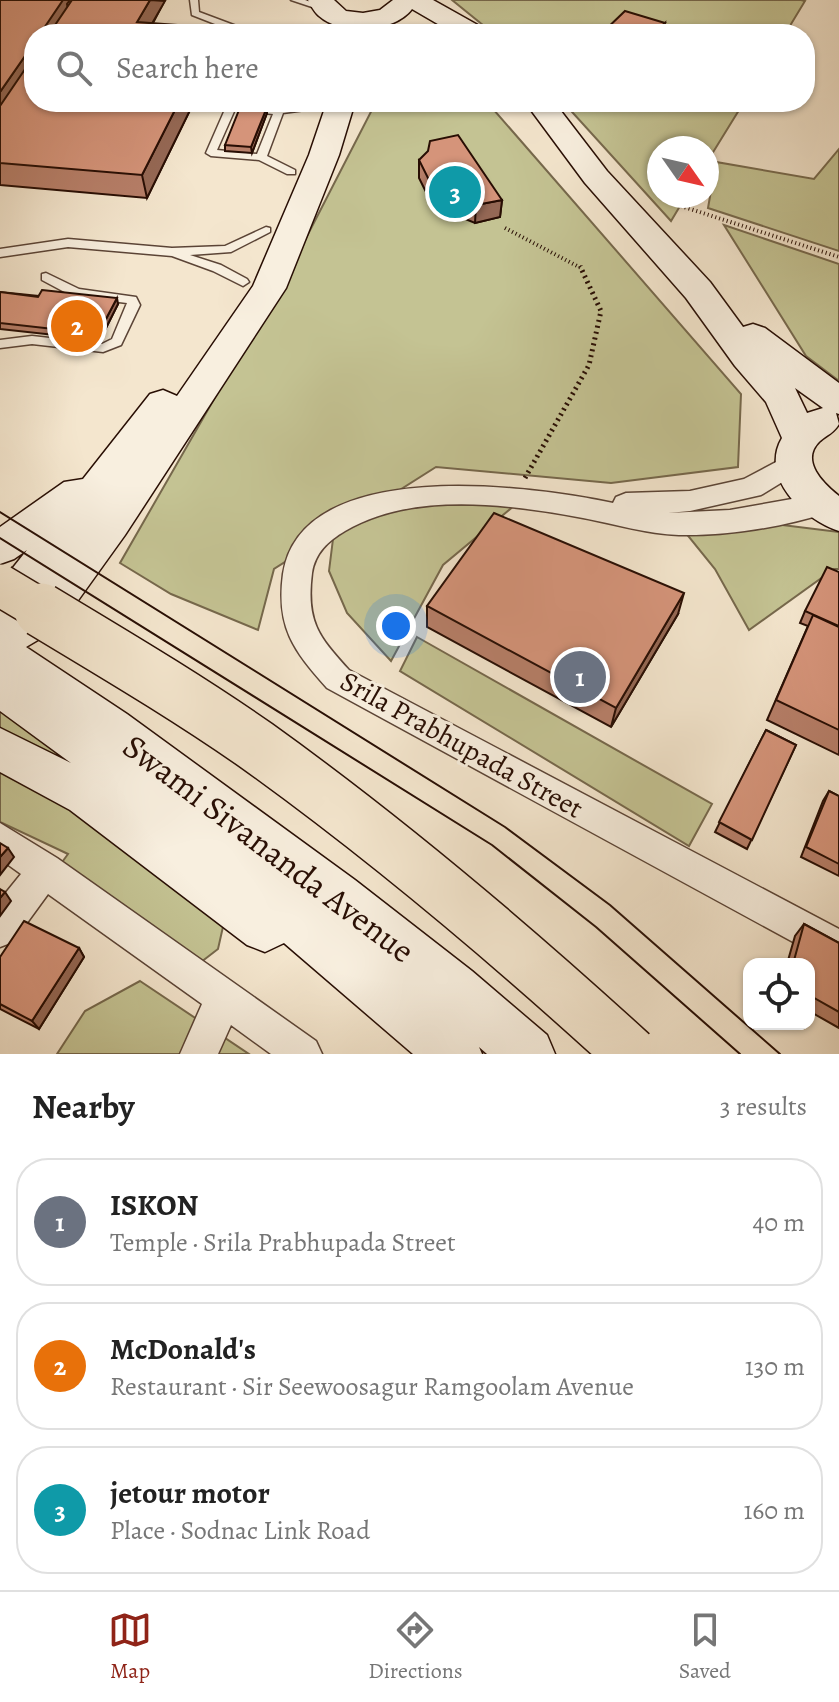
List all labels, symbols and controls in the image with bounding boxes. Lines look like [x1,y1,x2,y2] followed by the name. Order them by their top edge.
[24,24,815,112] search box
[52,46,96,90] icon: search
[116,48,259,88] text: Search here
[647,136,719,208] north arrow
[429,162,481,222] pin: 3
[51,296,103,356] pin: 2
[376,606,416,646] your location
[554,647,606,707] pin: 1
[333,662,590,827] street label: Srila Prabhupada Street
[113,723,424,974] street label: Swami Sivananda Avenue
[743,958,815,1030] map controls
[743,958,815,1030] button: locate
[32,1083,135,1130] text: Nearby
[720,1089,807,1124] text: 3 results
[110,1185,198,1225] text: ISKON
[55,1205,65,1240] text: 1
[753,1205,805,1240] text: 40 m
[110,1225,456,1260] text: Temple · Srila Prabhupada Street
[110,1329,256,1369] text: McDonald's
[54,1349,66,1384] text: 2
[745,1349,805,1384] text: 130 m
[110,1369,634,1404] text: Restaurant · Sir Seewoosagur Ramgoolam Avenue
[110,1473,270,1513] text: jetour motor
[54,1493,66,1528] text: 3
[743,1493,805,1528] text: 160 m
[110,1513,370,1548] text: Place · Sodnac Link Road
[108,1608,152,1686] tab: Map
[368,1608,463,1686] tab: Directions
[679,1608,731,1686] tab: Saved

